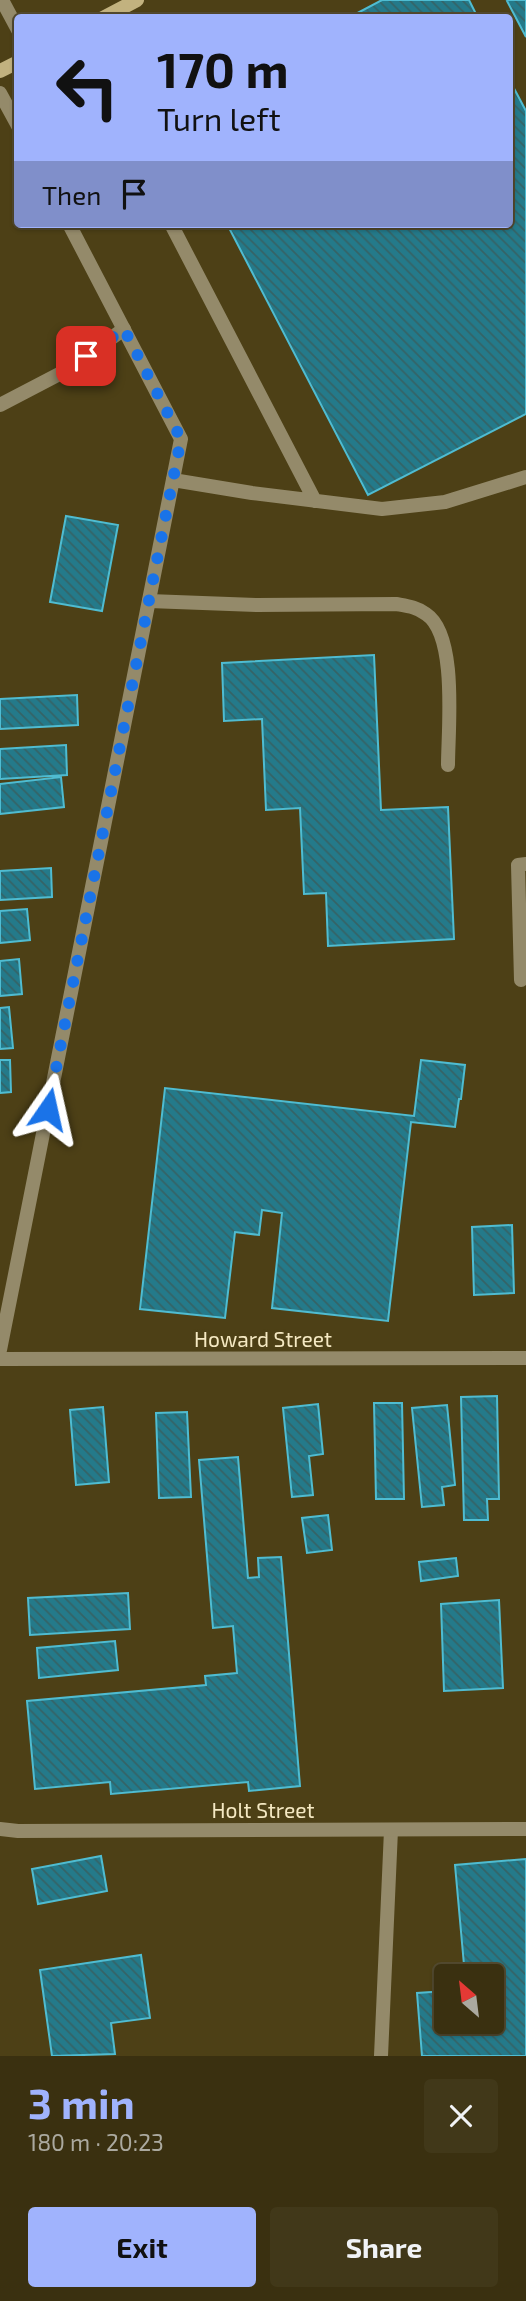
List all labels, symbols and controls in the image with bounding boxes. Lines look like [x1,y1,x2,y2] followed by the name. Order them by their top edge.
[157,39,289,98] text: 170 m
[42,42,133,133] icon: left
[157,99,281,137] text: Turn left
[115,175,153,213] icon: arrive
[42,179,101,210] text: Then
[56,326,116,386] pin
[67,337,105,375] icon: arrive
[11,1072,85,1146] position arrow
[194,1326,332,1351] street label: Howard Street
[211,1797,315,1822] street label: Holt Street
[434,1964,504,2034] north arrow
[434,1964,504,2034] map controls
[28,2077,135,2127] text: 3 min
[424,2079,498,2153] button: close
[28,2128,164,2156] text: 180 m · 20:23
[28,2207,256,2287] button: Exit
[270,2207,498,2287] button: Share

